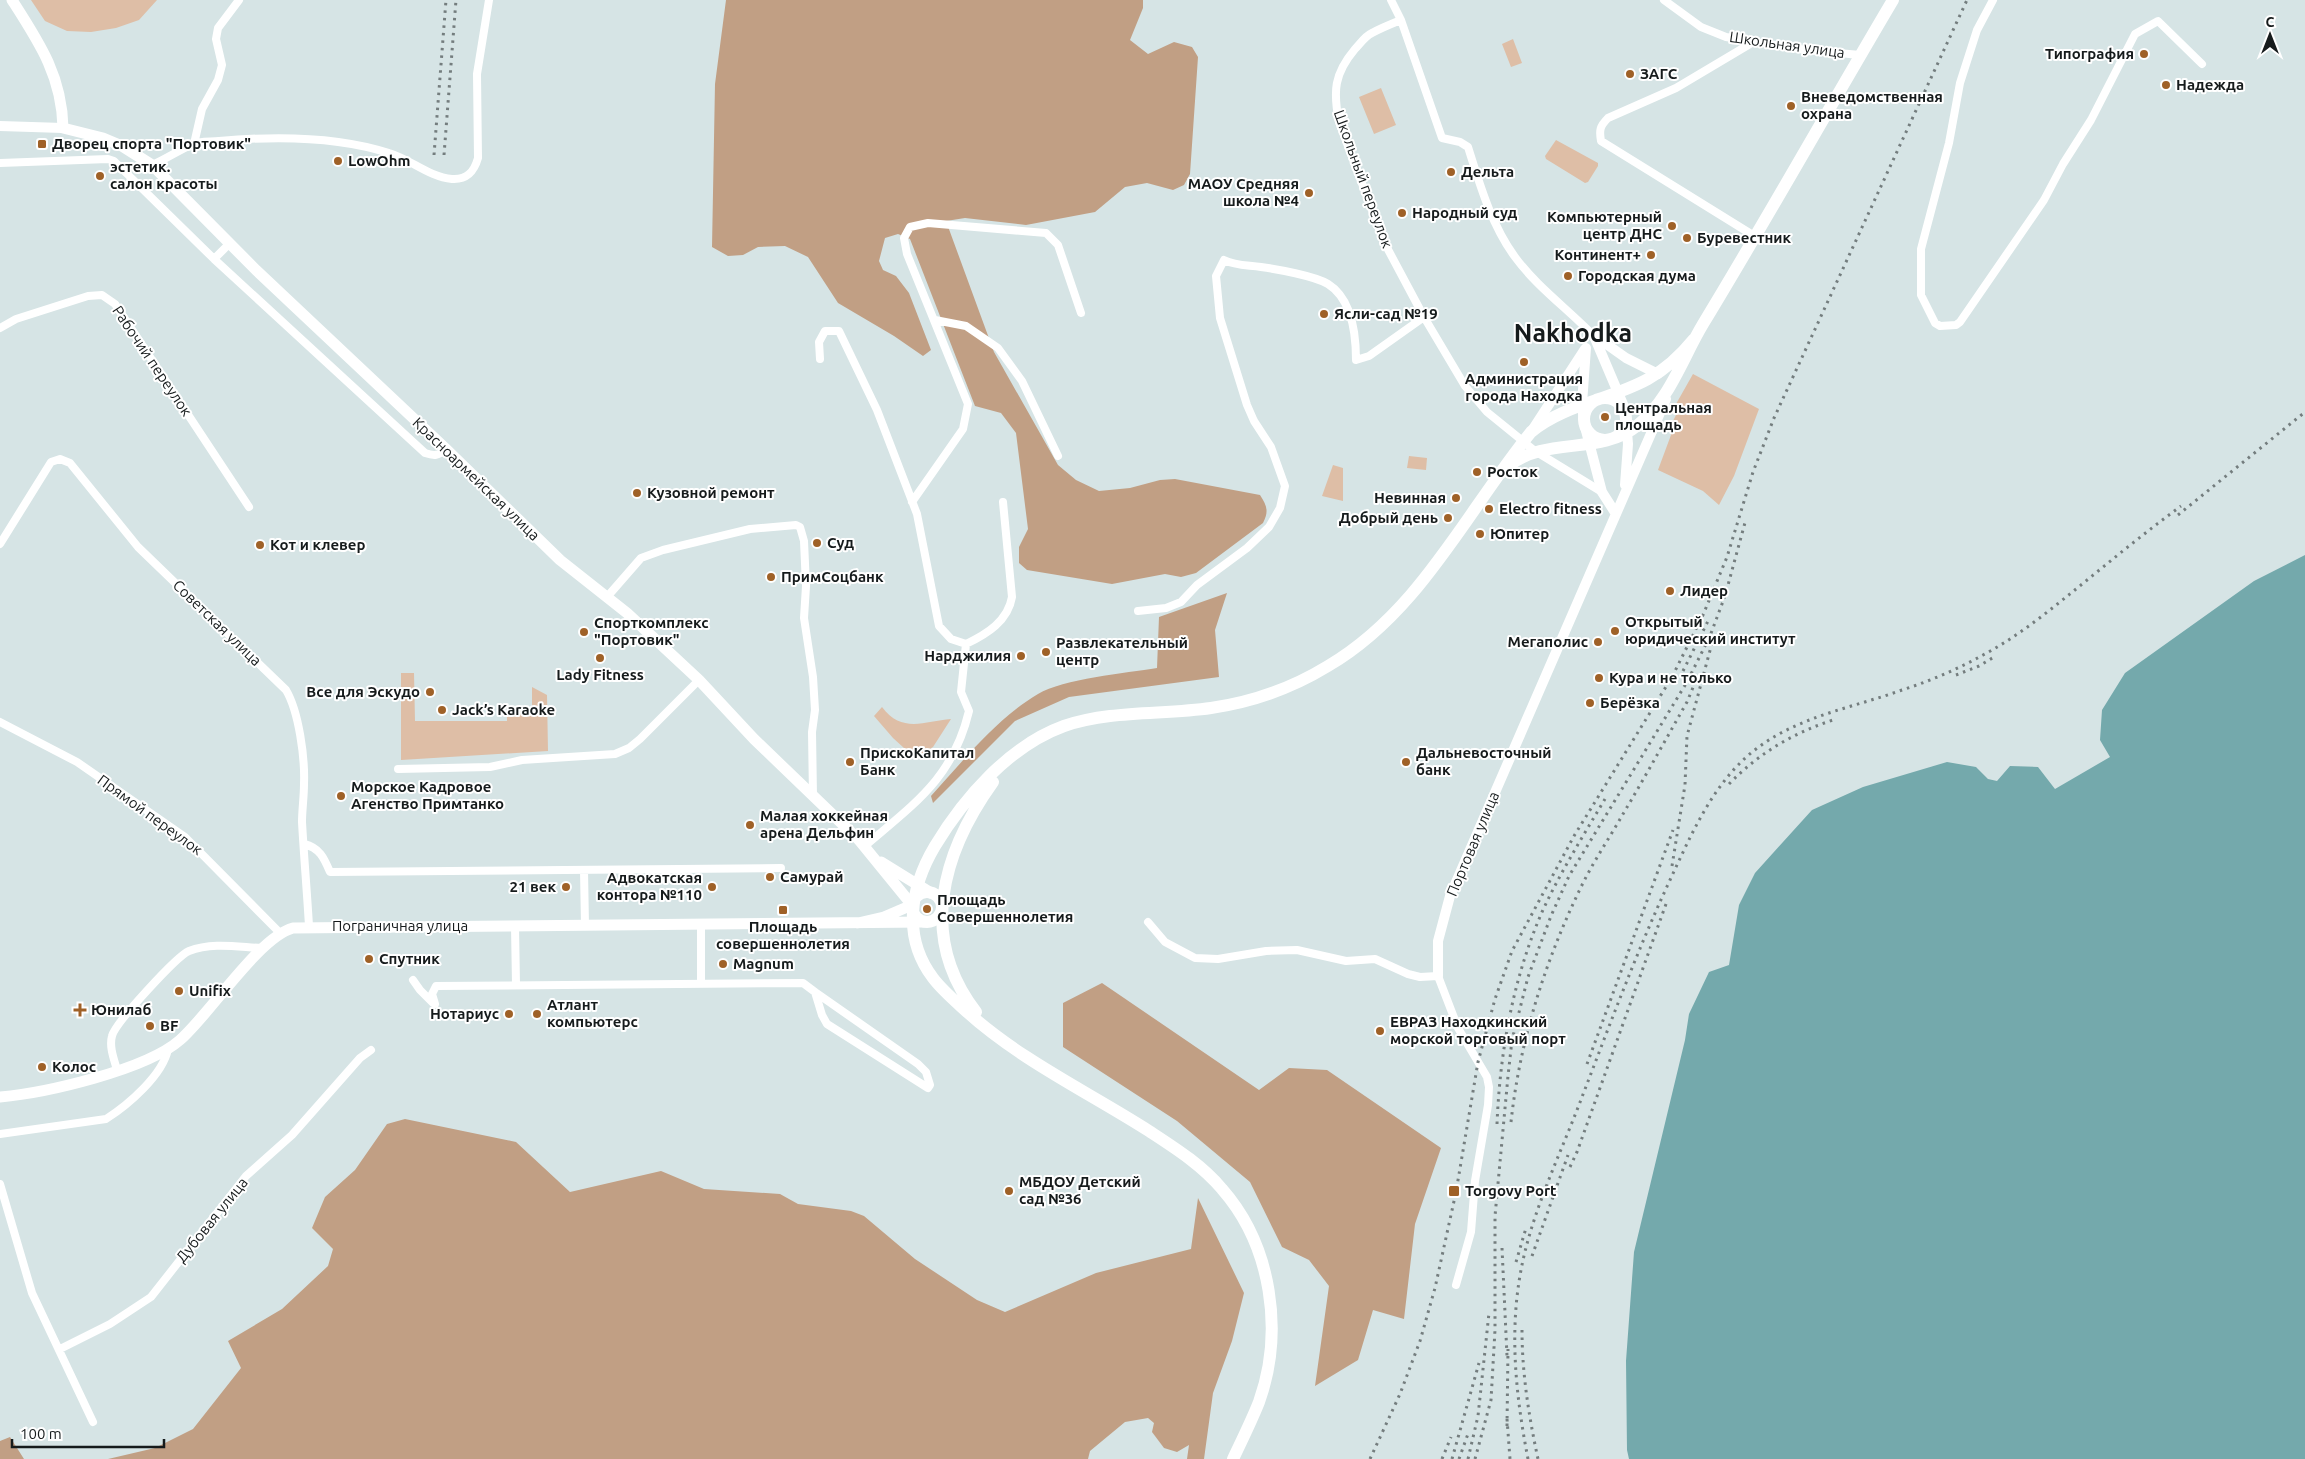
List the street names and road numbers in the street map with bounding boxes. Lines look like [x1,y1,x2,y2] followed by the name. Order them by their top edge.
[1728,28,1846,61] street label: Школьная улица
[1331,107,1396,250] street label: Школьный переулок
[109,302,196,419] street label: Рабочий переулок
[409,414,543,544] street label: Красноармейская улица
[170,576,265,669] street label: Советская улица
[95,771,206,858] street label: Прямой переулок
[1443,789,1502,899] street label: Портовая улица
[332,917,468,934] street label: Пограничная улица
[172,1174,251,1266] street label: Дубовая улица

